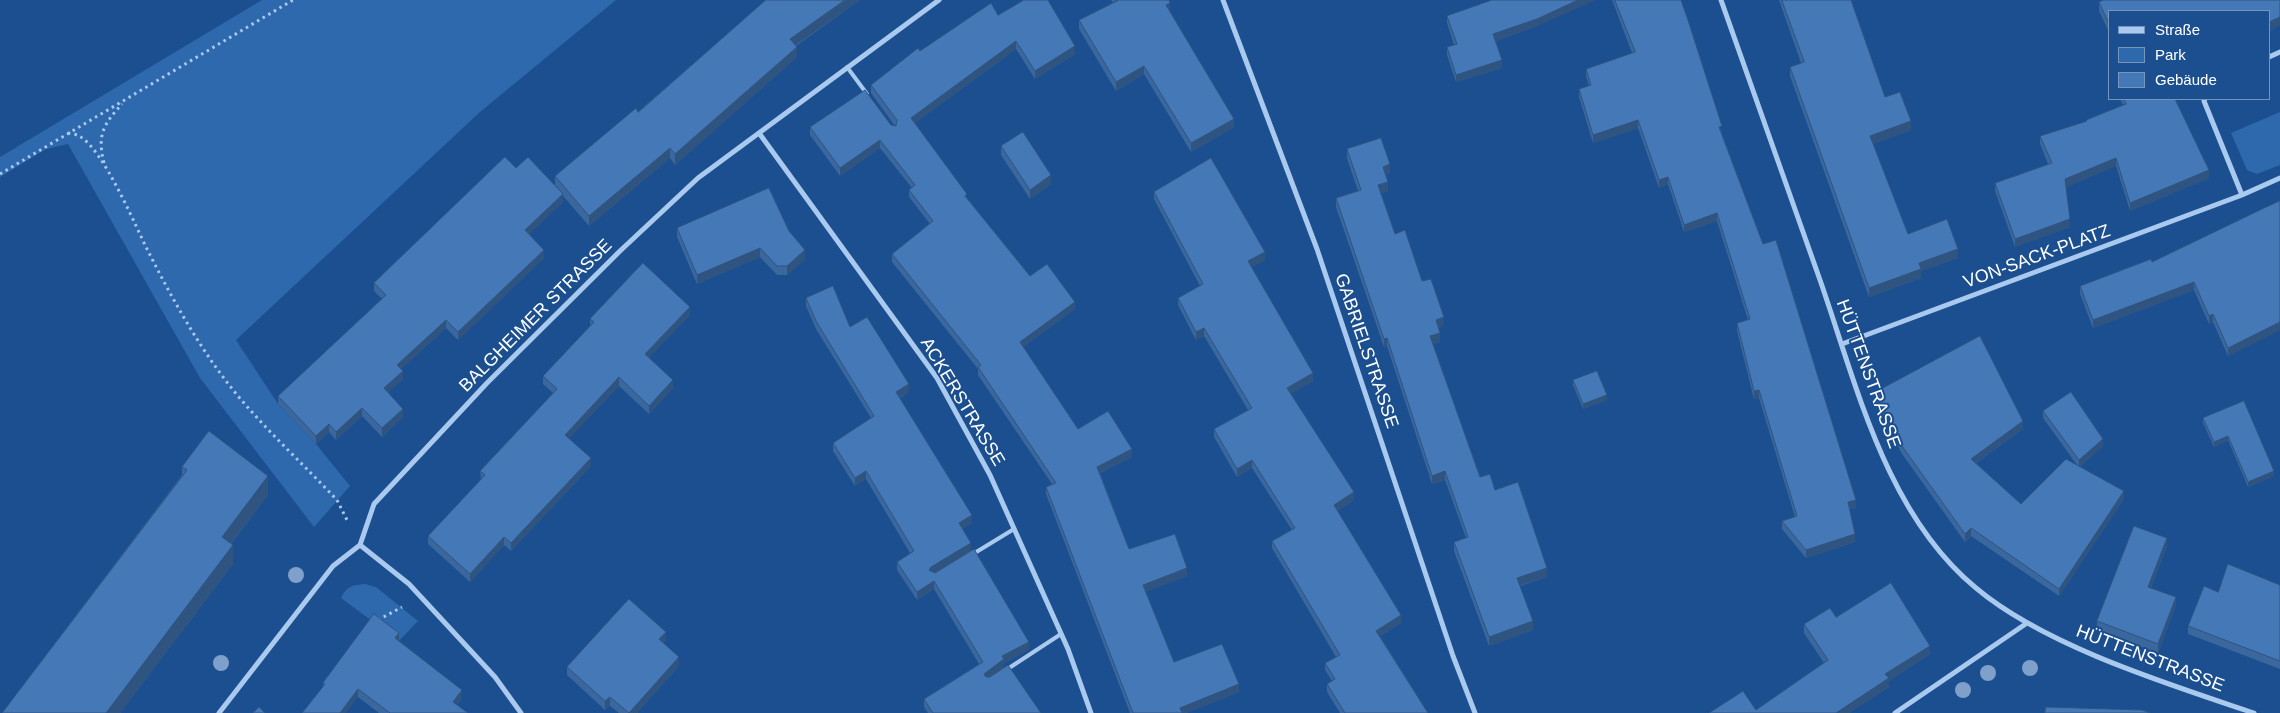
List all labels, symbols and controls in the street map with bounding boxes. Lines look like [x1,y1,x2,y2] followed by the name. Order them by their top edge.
[2108,10,2270,100] legend
[2155,21,2200,38] text: Straße
[2155,46,2186,63] text: Park
[2155,71,2217,88] text: Gebäude
[1961,220,2113,294] street label: VON-SACK-PLATZ
[455,235,617,397] street label: BALGHEIMER STRASSE
[1329,271,1403,431] street label: GABRIELSTRASSE
[1831,297,1905,451] street label: HÜTTENSTRASSE
[915,334,1009,470] street label: ACKERSTRASSE
[2073,621,2227,697] street label: HÜTTENSTRASSE

